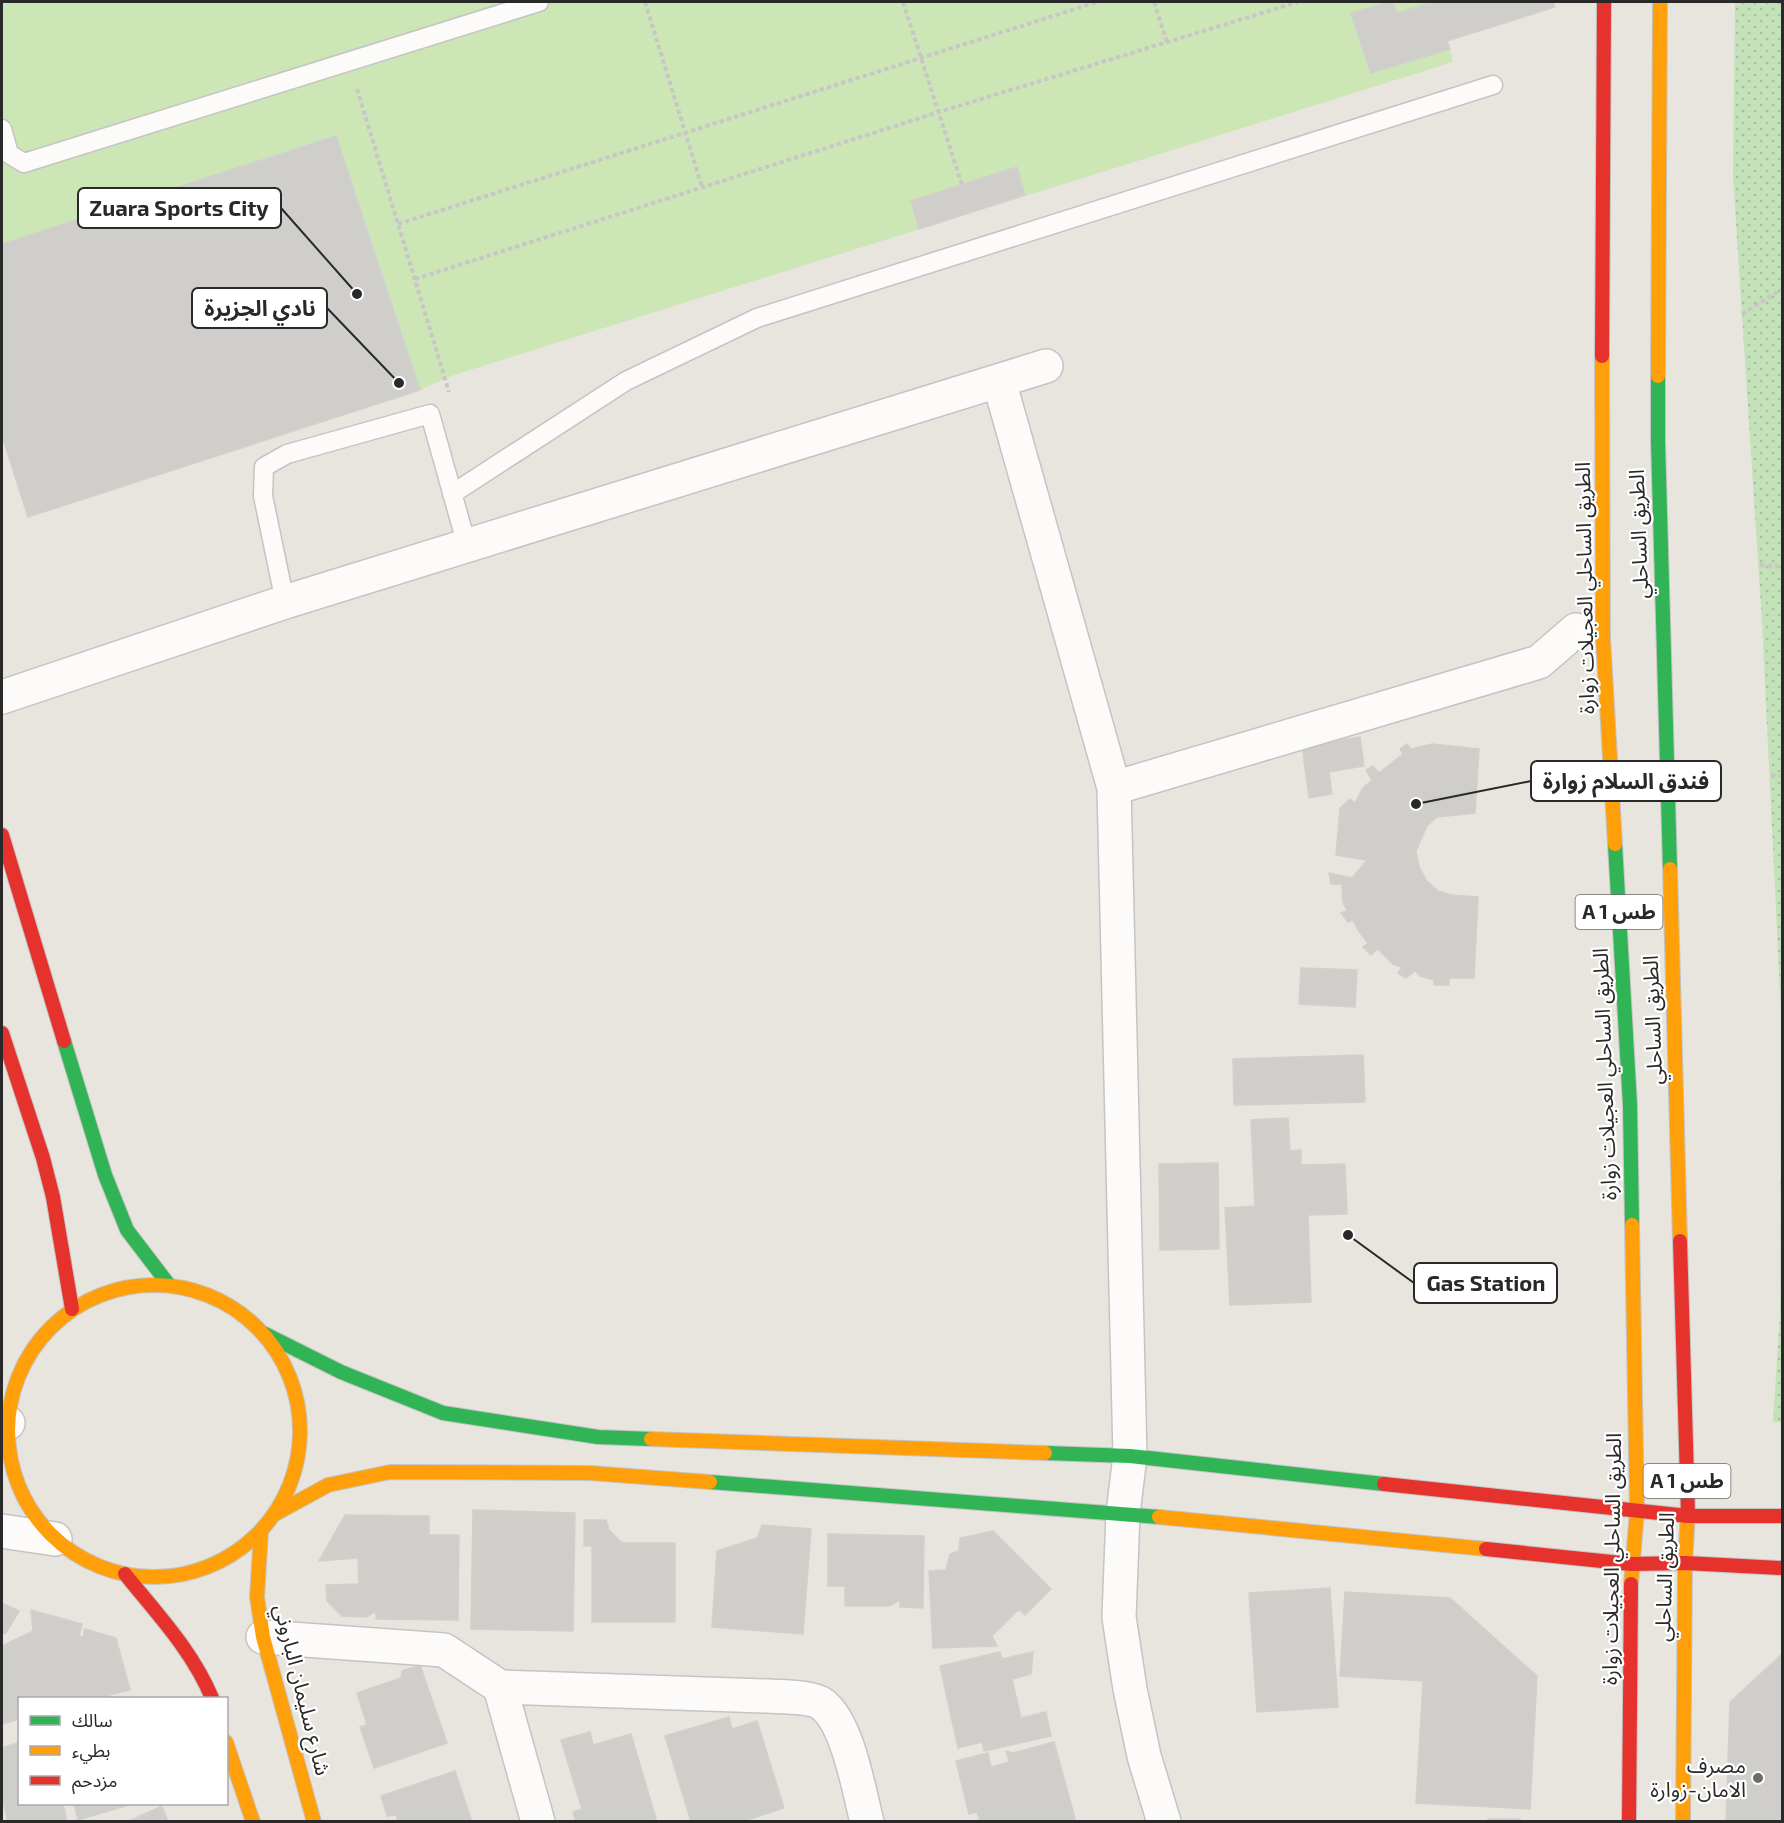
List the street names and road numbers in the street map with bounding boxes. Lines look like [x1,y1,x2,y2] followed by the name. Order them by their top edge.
[1569,462,1603,714] street label: الطريق الساحلي العجيلات زوارة
[1623,469,1657,599] street label: الطريق الساحلي
[1576,895,1662,929] road number: A 1 طس
[1587,947,1625,1201] street label: الطريق الساحلي العجيلات زوارة
[1637,955,1671,1085] street label: الطريق الساحلي
[1596,1433,1630,1685] street label: الطريق الساحلي العجيلات زوارة
[1644,1464,1730,1498] road number: A 1 طس
[1649,1512,1683,1642] street label: الطريق الساحلي
[265,1601,337,1779] street label: شارع سليمان الباروني

